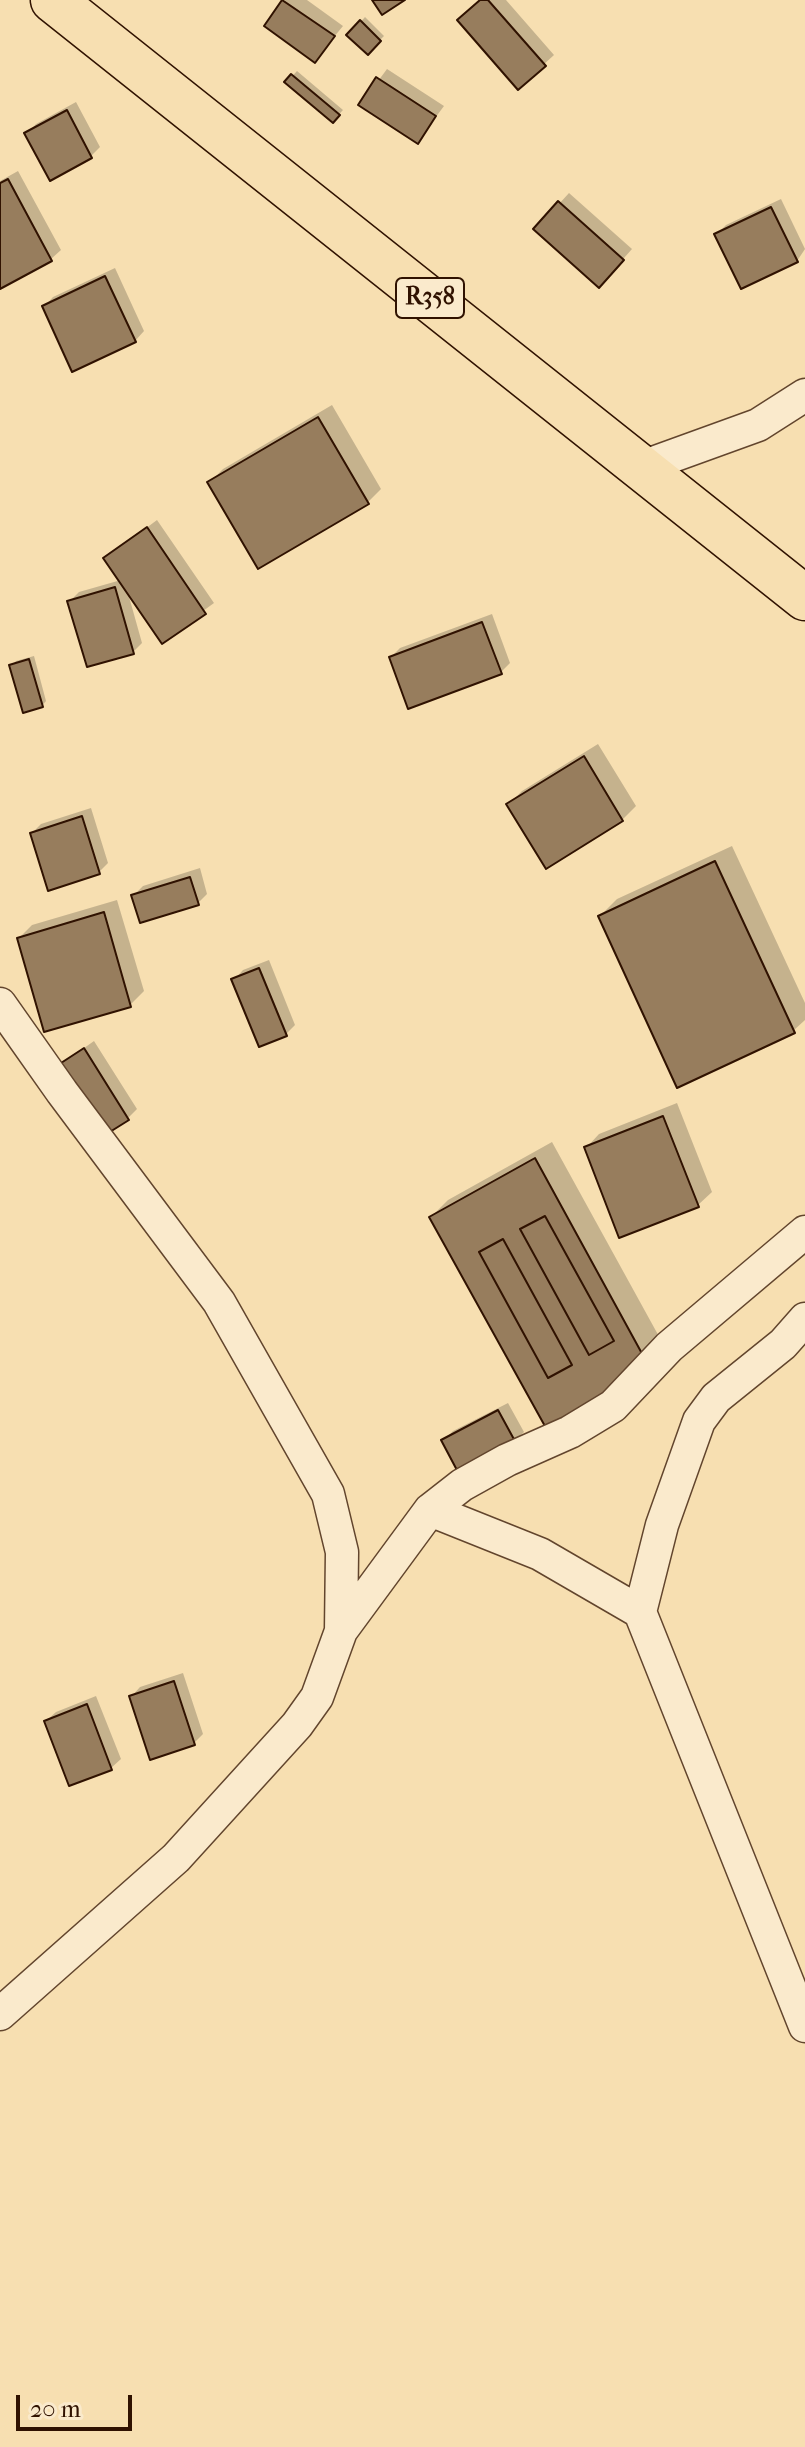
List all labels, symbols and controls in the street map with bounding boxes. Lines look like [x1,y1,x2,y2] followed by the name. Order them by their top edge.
[396,278,464,318] road number: R358
[20,2379,136,2429] scale bar
[30,2395,81,2423] text: 20 m

